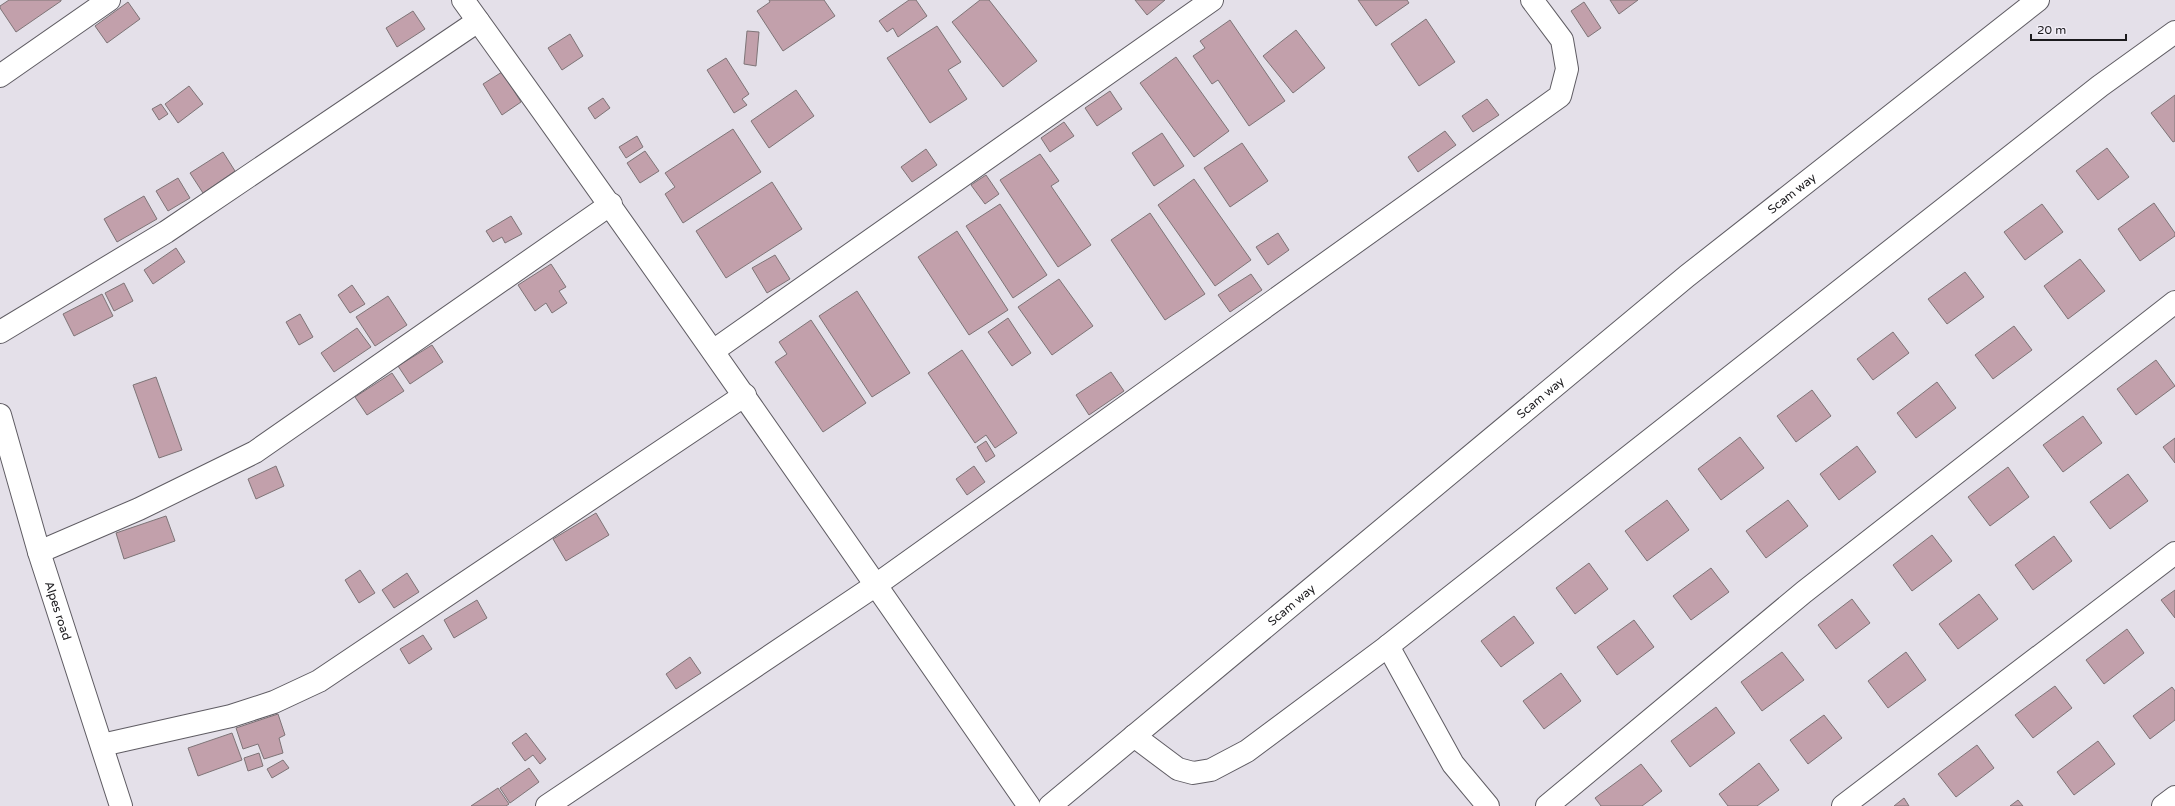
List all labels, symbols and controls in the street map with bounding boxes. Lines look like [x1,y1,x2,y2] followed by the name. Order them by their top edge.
[2031,16,2126,42] scale bar
[2037,23,2066,37] text: 20 m
[1765,170,1819,217] street label: Scam way
[1514,374,1567,422] street label: Scam way
[42,579,74,642] street label: Alpes road
[1265,581,1318,629] street label: Scam way

